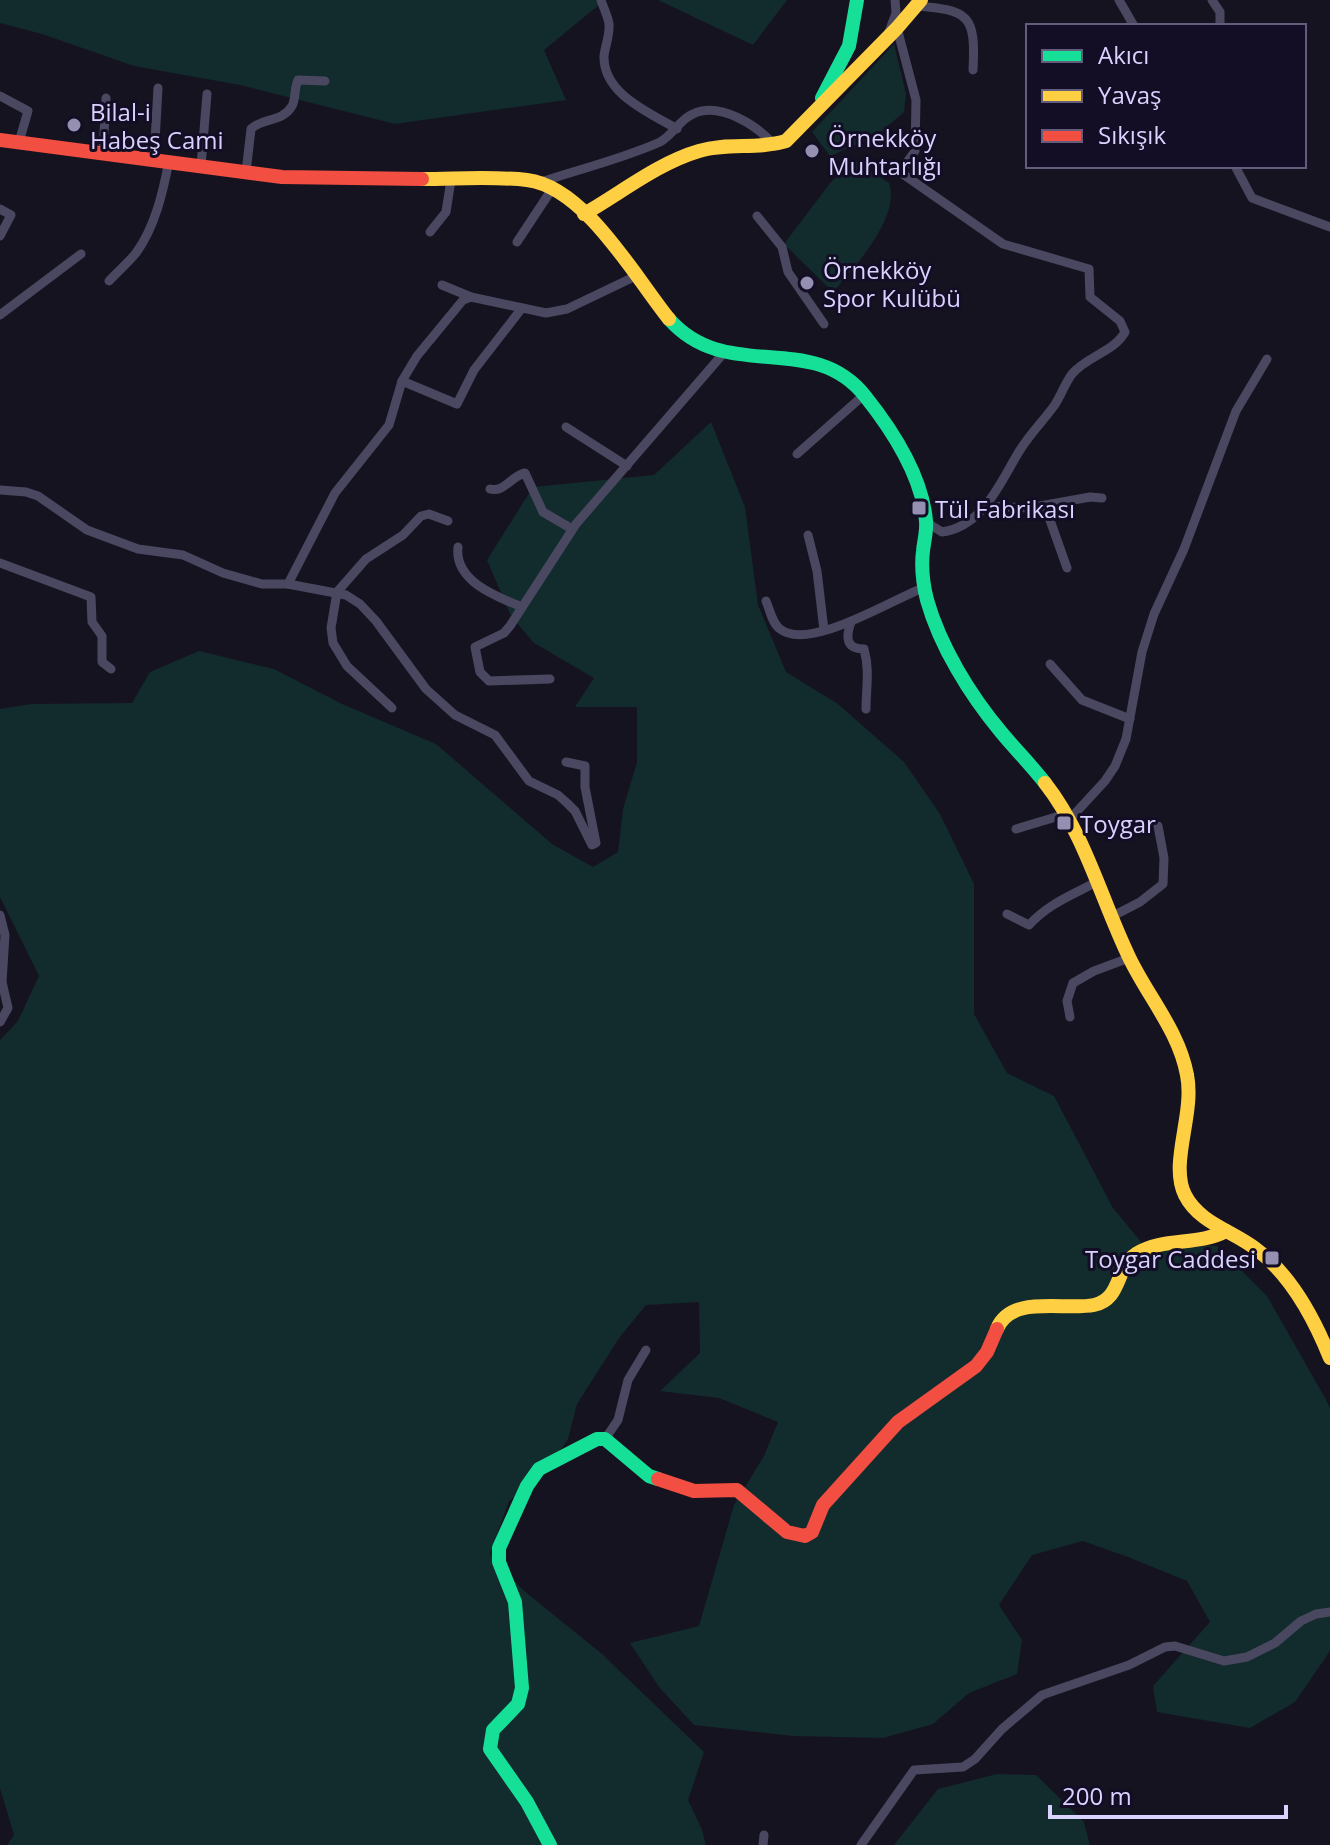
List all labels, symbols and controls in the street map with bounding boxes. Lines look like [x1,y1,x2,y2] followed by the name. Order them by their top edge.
[1026,24,1306,168] legend
[1098,38,1149,71] text: Akıcı
[1098,78,1162,111] text: Yavaş
[90,95,224,156] place label: Bilal-i Habeş Cami
[65,116,83,134] marker: Bilal-i Habeş Cami
[1098,118,1166,151] text: Sıkışık
[828,121,942,182] place label: Örnekköy Muhtarlığı
[803,142,821,160] marker: Örnekköy Muhtarlığı
[823,253,961,314] place label: Örnekköy Spor Kulübü
[798,274,816,292] marker: Örnekköy Spor Kulübü
[935,492,1075,525] place label: Tül Fabrikası
[910,499,928,517] marker: Tül Fabrikası
[1080,807,1156,840] place label: Toygar
[1055,814,1073,832] marker: Toygar
[1085,1242,1256,1275] place label: Toygar Caddesi
[1263,1249,1281,1267] marker: Toygar Caddesi
[1050,1769,1286,1819] scale bar
[1062,1779,1132,1812] text: 200 m

